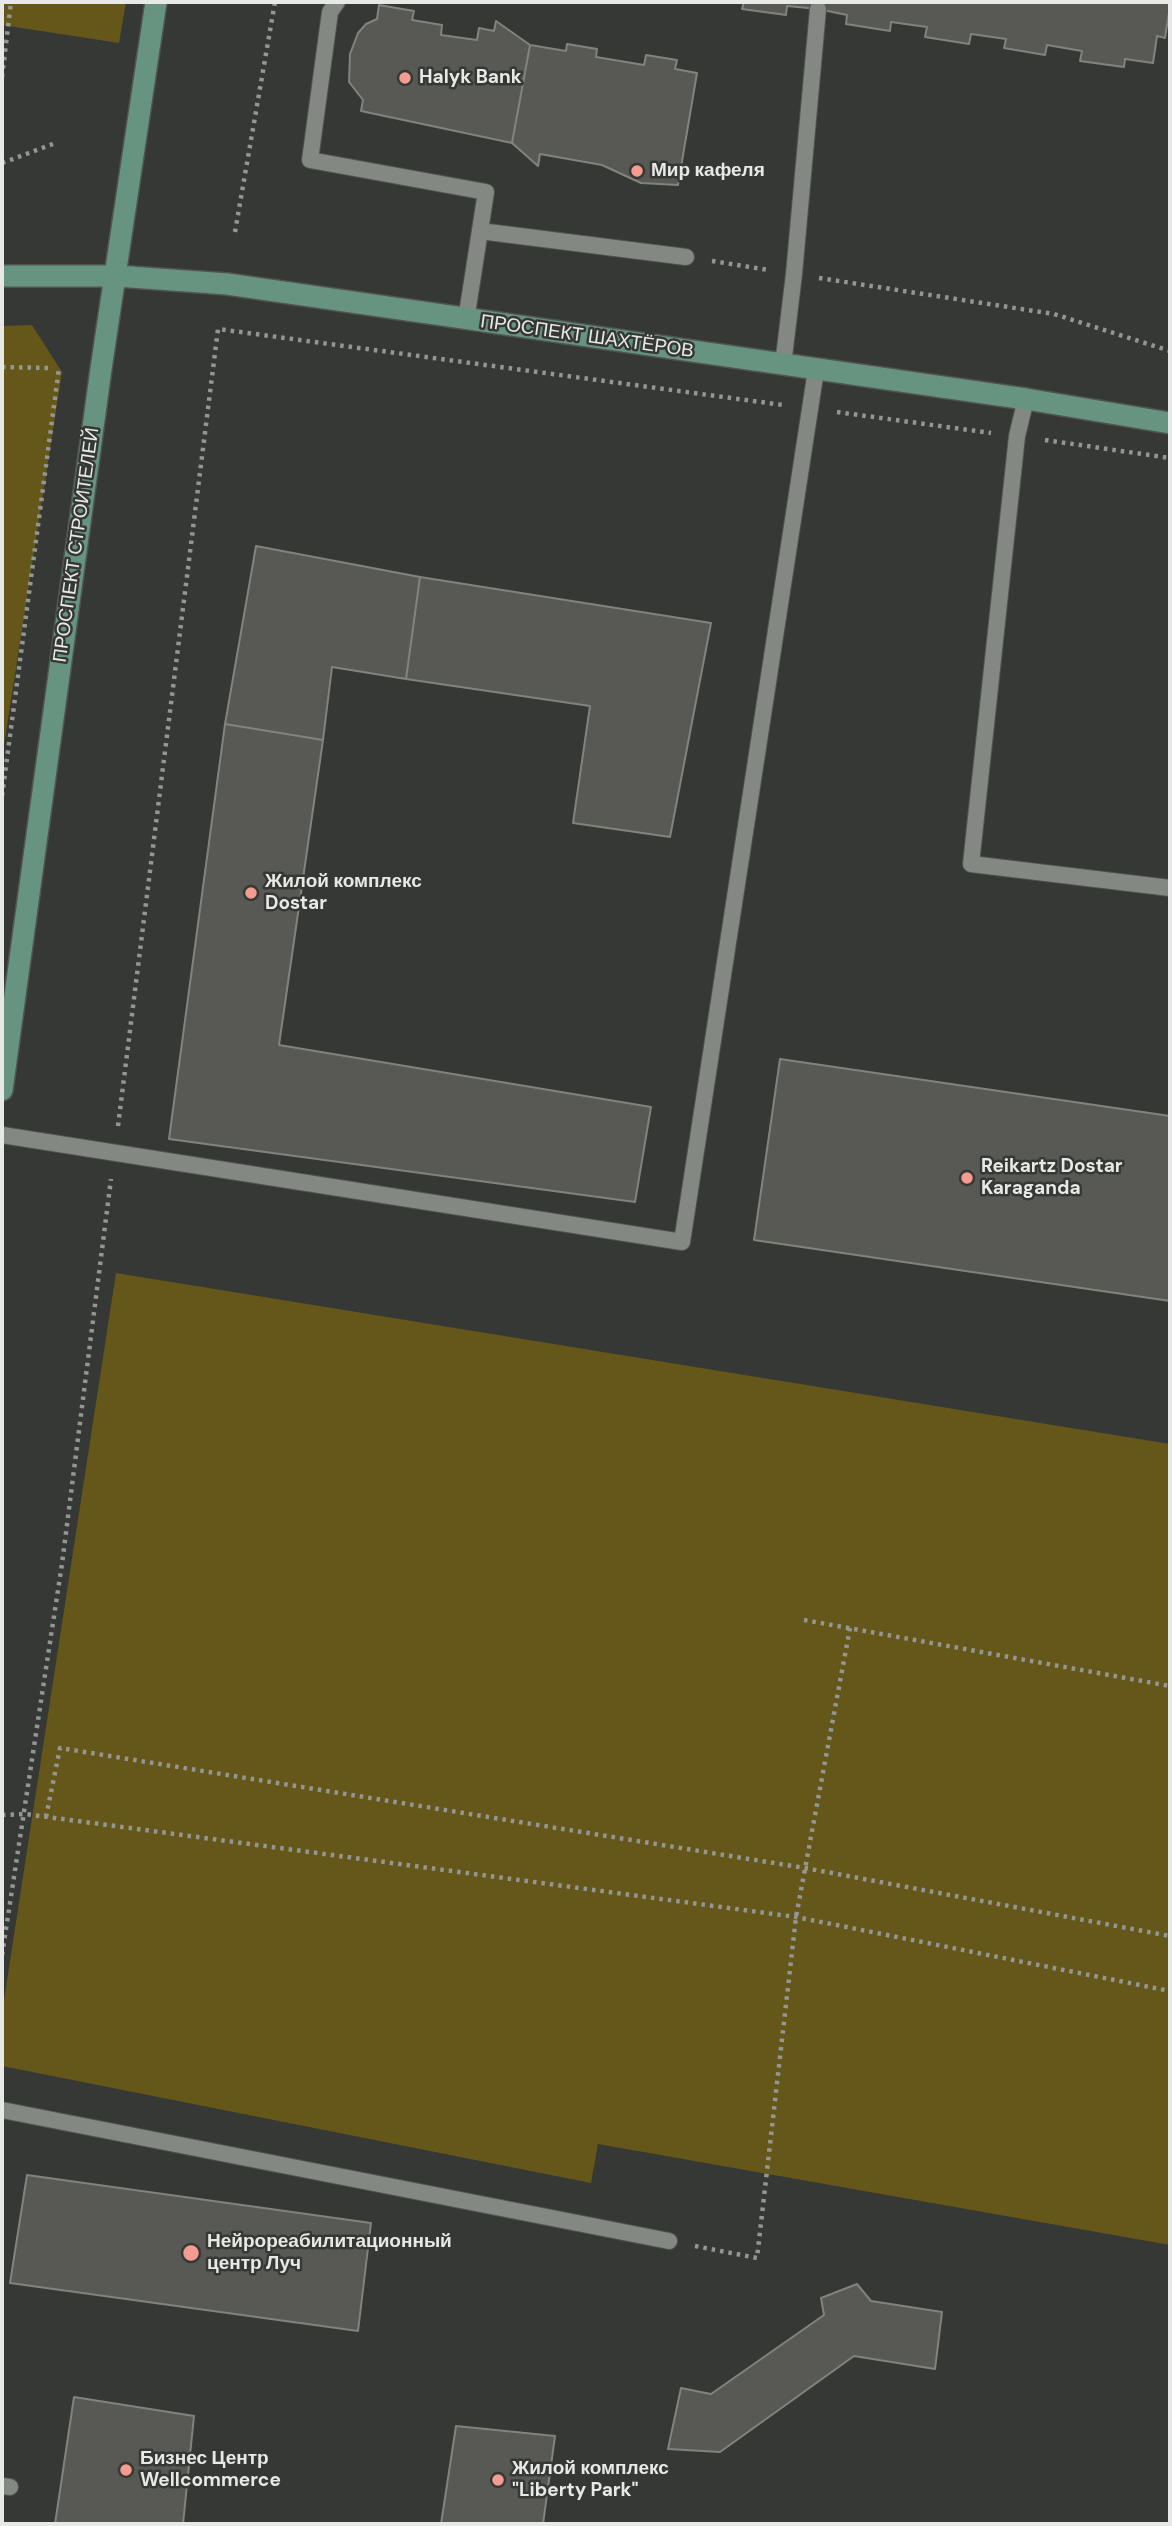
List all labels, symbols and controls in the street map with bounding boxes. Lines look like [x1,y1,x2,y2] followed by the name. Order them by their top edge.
[419,67,522,89] place label: Halyk Bank
[397,70,413,86] marker: Halyk Bank
[651,160,765,182] place label: Мир кафеля
[629,163,645,179] marker: Мир кафеля
[479,311,695,363] street label: ПРОСПЕКТ ШАХТЁРОВ
[49,426,105,664] street label: ПРОСПЕКТ СТРОИТЕЛЕЙ
[265,871,422,915] place label: Жилой комплекс Dostar
[243,885,259,901] marker: Жилой комплекс Dostar
[981,1156,1123,1200] place label: Reikartz Dostar Karaganda
[959,1170,975,1186] marker: Reikartz Dostar Karaganda
[207,2231,452,2275] place label: Нейрореабилитационный центр Луч
[181,2243,201,2263] marker: Нейрореабилитационный центр Луч
[140,2448,281,2492] place label: Бизнес Центр Wellcommerce
[512,2458,669,2502] place label: Жилой комплекс "Liberty Park"
[118,2462,134,2478] marker: Бизнес Центр Wellcommerce
[490,2472,506,2488] marker: Жилой комплекс "Liberty Park"

